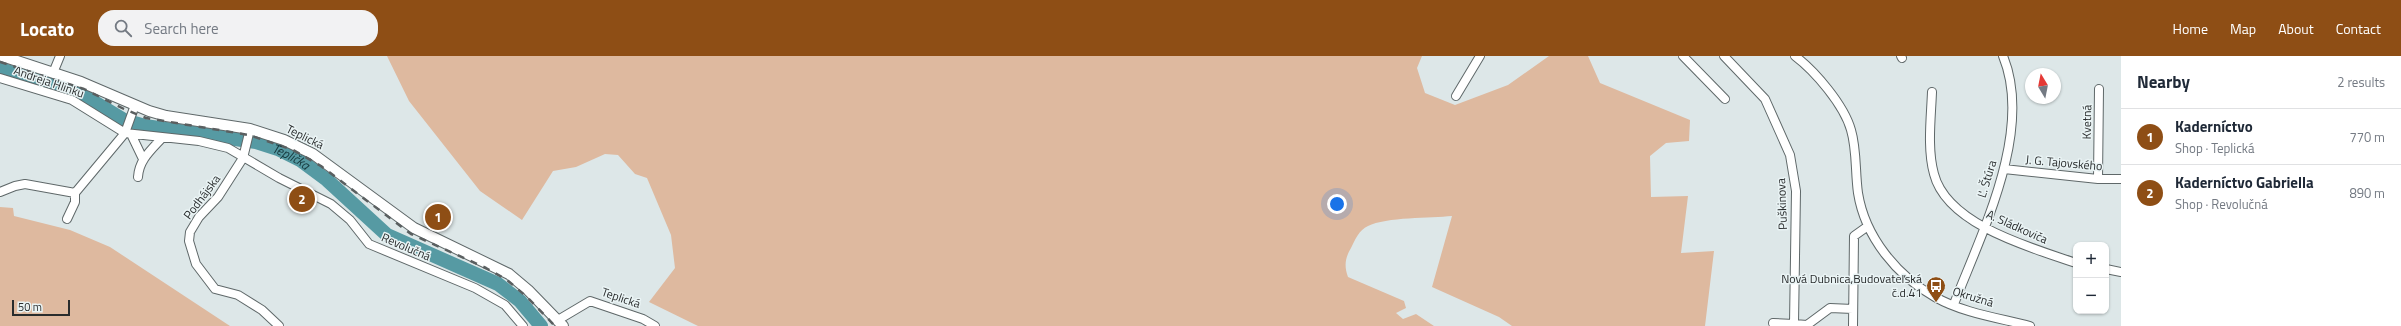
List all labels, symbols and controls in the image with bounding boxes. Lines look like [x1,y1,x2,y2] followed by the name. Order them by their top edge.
[98,10,378,46] search box
[20,14,74,43] text: Locato
[112,17,134,39] icon: search
[144,17,219,40] text: Search here
[2173,18,2208,39] text: Home
[2230,18,2256,39] text: Map
[2278,18,2314,39] text: About
[2336,18,2381,39] text: Contact
[11,61,87,102] street label: Andreja Hlinku
[2025,68,2061,104] north arrow
[2137,69,2190,95] text: Nearby
[2337,72,2385,92] text: 2 results
[2077,104,2096,140] street label: Kvetná
[2175,115,2253,138] text: Kaderníctvo
[283,119,327,154] street label: Teplická
[2146,127,2154,147] text: 1
[2349,127,2385,147] text: 770 m
[270,138,316,175] water label: Teplička
[2175,138,2255,158] text: Shop · Teplická
[2025,150,2103,175] street label: J. G. Tajovského
[1972,158,2001,200] street label: Ľ. Štúra
[178,170,225,223] street label: Podhájska
[2175,171,2314,194] text: Kaderníctvo Gabriella
[1771,178,1792,230] street label: Puškinova
[2146,183,2154,203] text: 2
[2349,183,2385,203] text: 890 m
[289,184,315,214] pin: 2
[1327,194,1347,214] your location
[2175,194,2268,214] text: Shop · Revolučná
[425,202,451,232] pin: 1
[1983,205,2051,249] street label: A. Sládkoviča
[379,228,434,265] street label: Revolučná
[2073,242,2109,314] map controls
[2073,242,2109,278] button: +
[1781,269,1922,302] place label: Nová Dubnica,Budovateľská č.d.41
[1925,275,1947,303] bus stop icon: Nová Dubnica,Budovateľská č.d.41
[2073,278,2109,314] button: −
[1950,281,1996,312] street label: Okružná
[599,282,643,313] street label: Teplická
[12,298,70,317] scale bar
[18,299,42,315] text: 50 m

